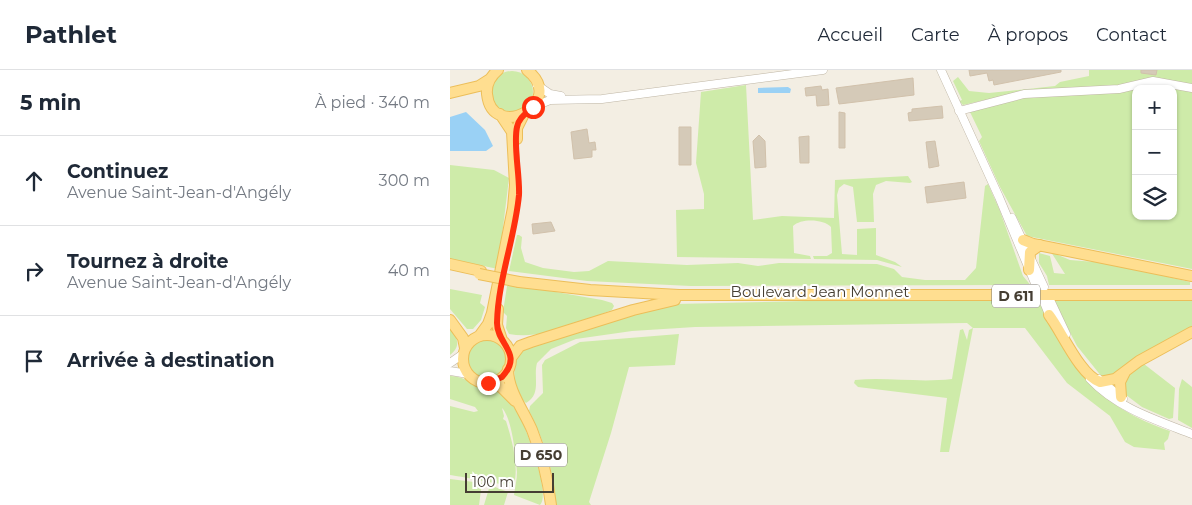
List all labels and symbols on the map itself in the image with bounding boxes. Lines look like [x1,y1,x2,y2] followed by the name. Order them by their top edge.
[522,96,545,119] route start
[731,282,909,301] street label: Boulevard Jean Monnet
[992,285,1040,308] road number: D 611
[477,372,500,395] route end
[515,444,567,466] road number: D 650
[465,470,554,493] scale bar

